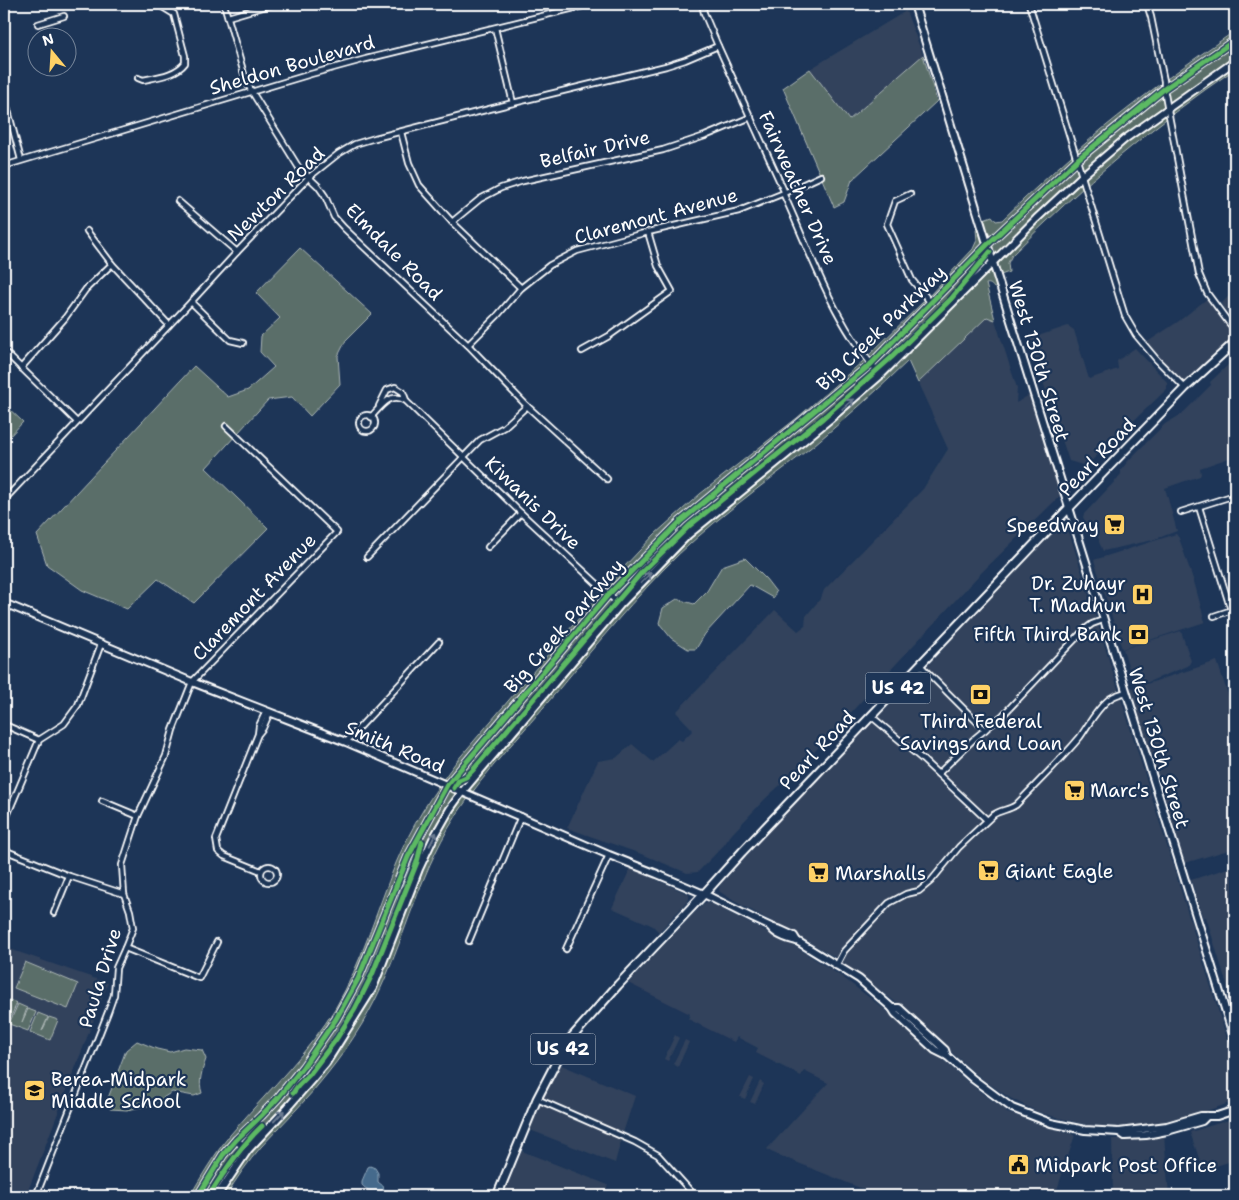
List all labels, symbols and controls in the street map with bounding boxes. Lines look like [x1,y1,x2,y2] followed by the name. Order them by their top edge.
[28,28,78,78] north arrow
[40,29,56,50] text: N
[206,29,378,101] street label: Sheldon Boulevard
[753,107,843,269] street label: Fairweather Drive
[538,124,652,174] street label: Belfair Drive
[222,141,330,247] street label: Newton Road
[572,182,740,250] street label: Claremont Avenue
[340,198,448,306] street label: Elmdale Road
[811,260,951,396] street label: Big Creek Parkway
[1003,277,1075,445] street label: West 130th Street
[842,399,855,410] one-way arrow
[1053,412,1141,502] street label: Pearl Road
[480,451,586,555] street label: Kiwanis Drive
[1006,513,1099,538] place label: Speedway
[1103,513,1127,537] supermarket icon: Speedway
[187,528,321,666] street label: Claremont Avenue
[498,553,630,699] street label: Big Creek Parkway
[1029,571,1126,618] place label: Dr. Zuhayr T. Madhun
[640,572,652,585] one-way arrow
[1130,582,1154,606] hospital icon: Dr. Zuhayr T. Madhun
[974,622,1122,647] place label: Fifth Third Bank
[1126,622,1150,646] bank icon: Fifth Third Bank
[1123,664,1195,832] street label: West 130th Street
[866,672,930,704] road number: US 42
[969,683,993,707] bank icon: Third Federal Savings and Loan
[773,705,861,795] street label: Pearl Road
[900,709,1062,756] place label: Third Federal Savings and Loan
[341,715,449,779] street label: Smith Road
[1062,778,1086,802] supermarket icon: Marc's
[1090,778,1150,803] place label: Marc's
[428,832,438,847] one-way arrow
[977,859,1001,883] supermarket icon: Giant Eagle
[1005,859,1113,884] place label: Giant Eagle
[807,861,831,885] supermarket icon: Marshalls
[835,861,926,886] place label: Marshalls
[73,925,127,1031] street label: Paula Drive
[530,1034,596,1064] road number: US 42
[51,1067,187,1114] place label: Berea-Midpark Middle School
[23,1078,47,1102] school or university icon: Berea-Midpark Middle School
[273,1110,285,1123] one-way arrow
[1007,1153,1031,1177] public building icon: Midpark Post Office
[1035,1153,1217,1178] place label: Midpark Post Office

